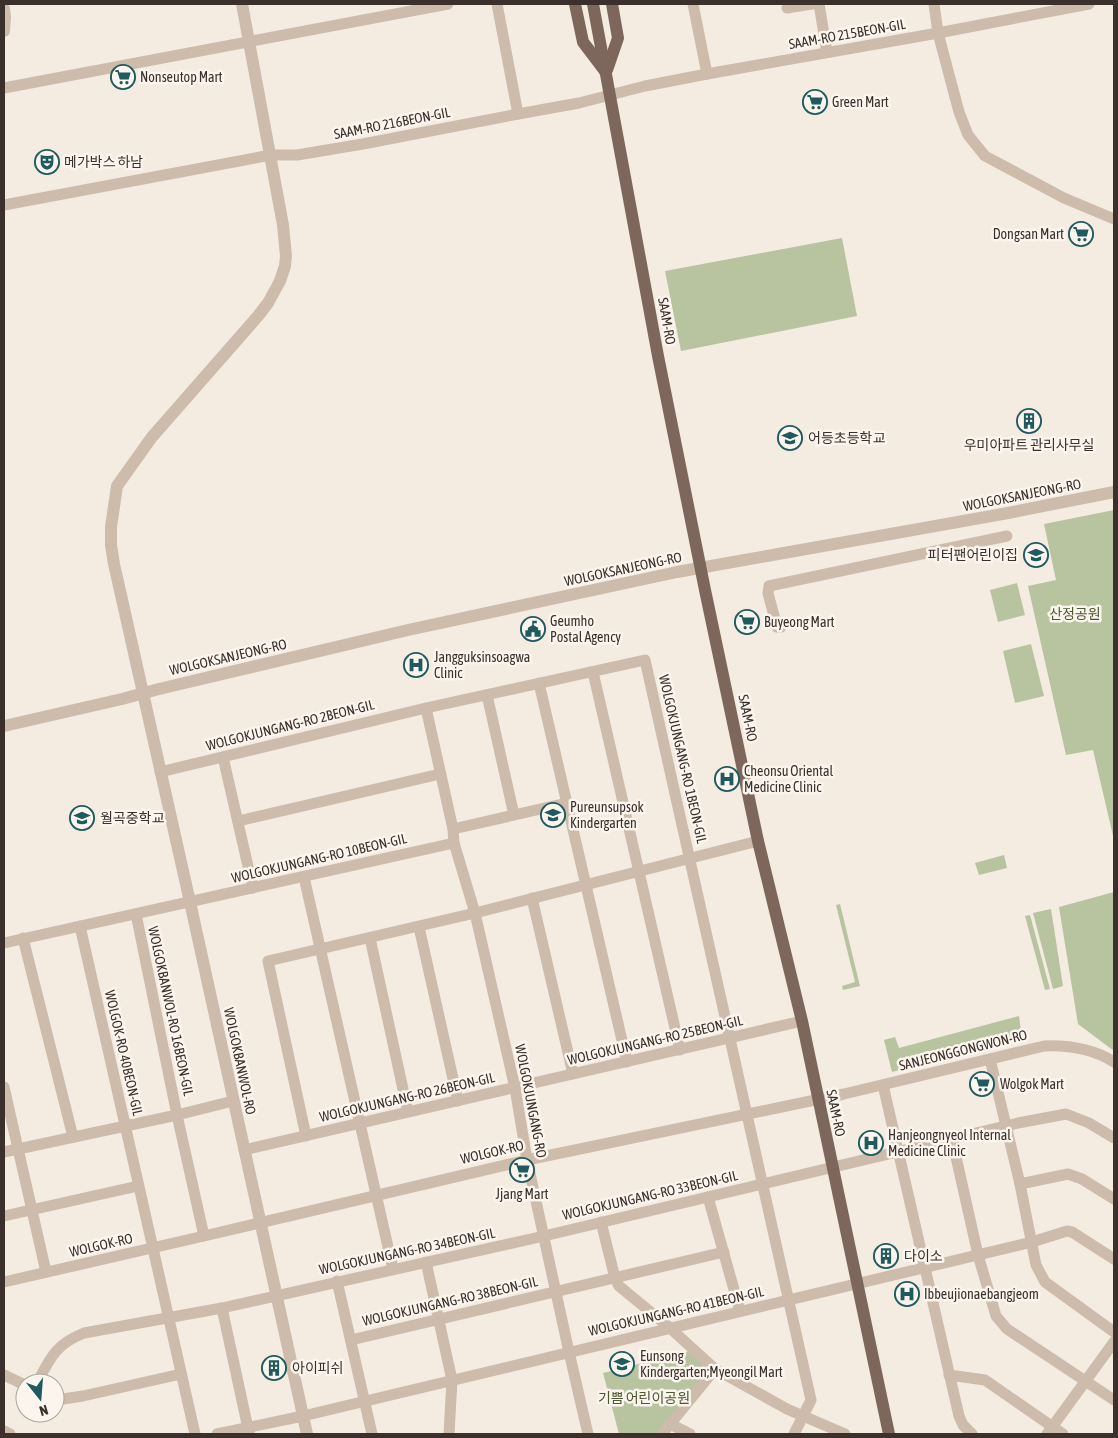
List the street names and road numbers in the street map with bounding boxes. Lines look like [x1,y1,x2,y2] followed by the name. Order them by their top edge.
[787,16,907,52] street label: SAAM-RO 215BEON-GIL
[332,104,452,142] street label: SAAM-RO 216BEON-GIL
[655,296,679,346] street label: SAAM-RO
[962,476,1082,514] street label: WOLGOKSANJEONG-RO
[563,549,683,589] street label: WOLGOKSANJEONG-RO
[168,636,288,678] street label: WOLGOKSANJEONG-RO
[656,673,710,846] street label: WOLGOKJUNGANG-RO 1BEON-GIL
[735,693,761,743] street label: SAAM-RO
[204,696,376,754] street label: WOLGOKJUNGANG-RO 2BEON-GIL
[230,830,409,886] street label: WOLGOKJUNGANG-RO 10BEON-GIL
[145,925,197,1098] street label: WOLGOKBANWOL-RO 16BEON-GIL
[102,989,146,1118] street label: WOLGOK-RO 40BEON-GIL
[221,1006,259,1116] street label: WOLGOKBANWOL-RO
[566,1012,745,1068] street label: WOLGOKJUNGANG-RO 25BEON-GIL
[897,1026,1029,1074] street label: SANJEONGGONGWON-RO
[512,1043,550,1159] street label: WOLGOKJUNGANG-RO
[318,1069,497,1125] street label: WOLGOKJUNGANG-RO 26BEON-GIL
[823,1088,849,1138] street label: SAAM-RO
[459,1137,525,1167] street label: WOLGOK-RO
[561,1167,740,1223] street label: WOLGOKJUNGANG-RO 33BEON-GIL
[318,1224,497,1277] street label: WOLGOKJUNGANG-RO 34BEON-GIL
[68,1230,134,1260] street label: WOLGOK-RO
[361,1273,540,1329] street label: WOLGOKJUNGANG-RO 38BEON-GIL
[587,1283,766,1339] street label: WOLGOKJUNGANG-RO 41BEON-GIL

